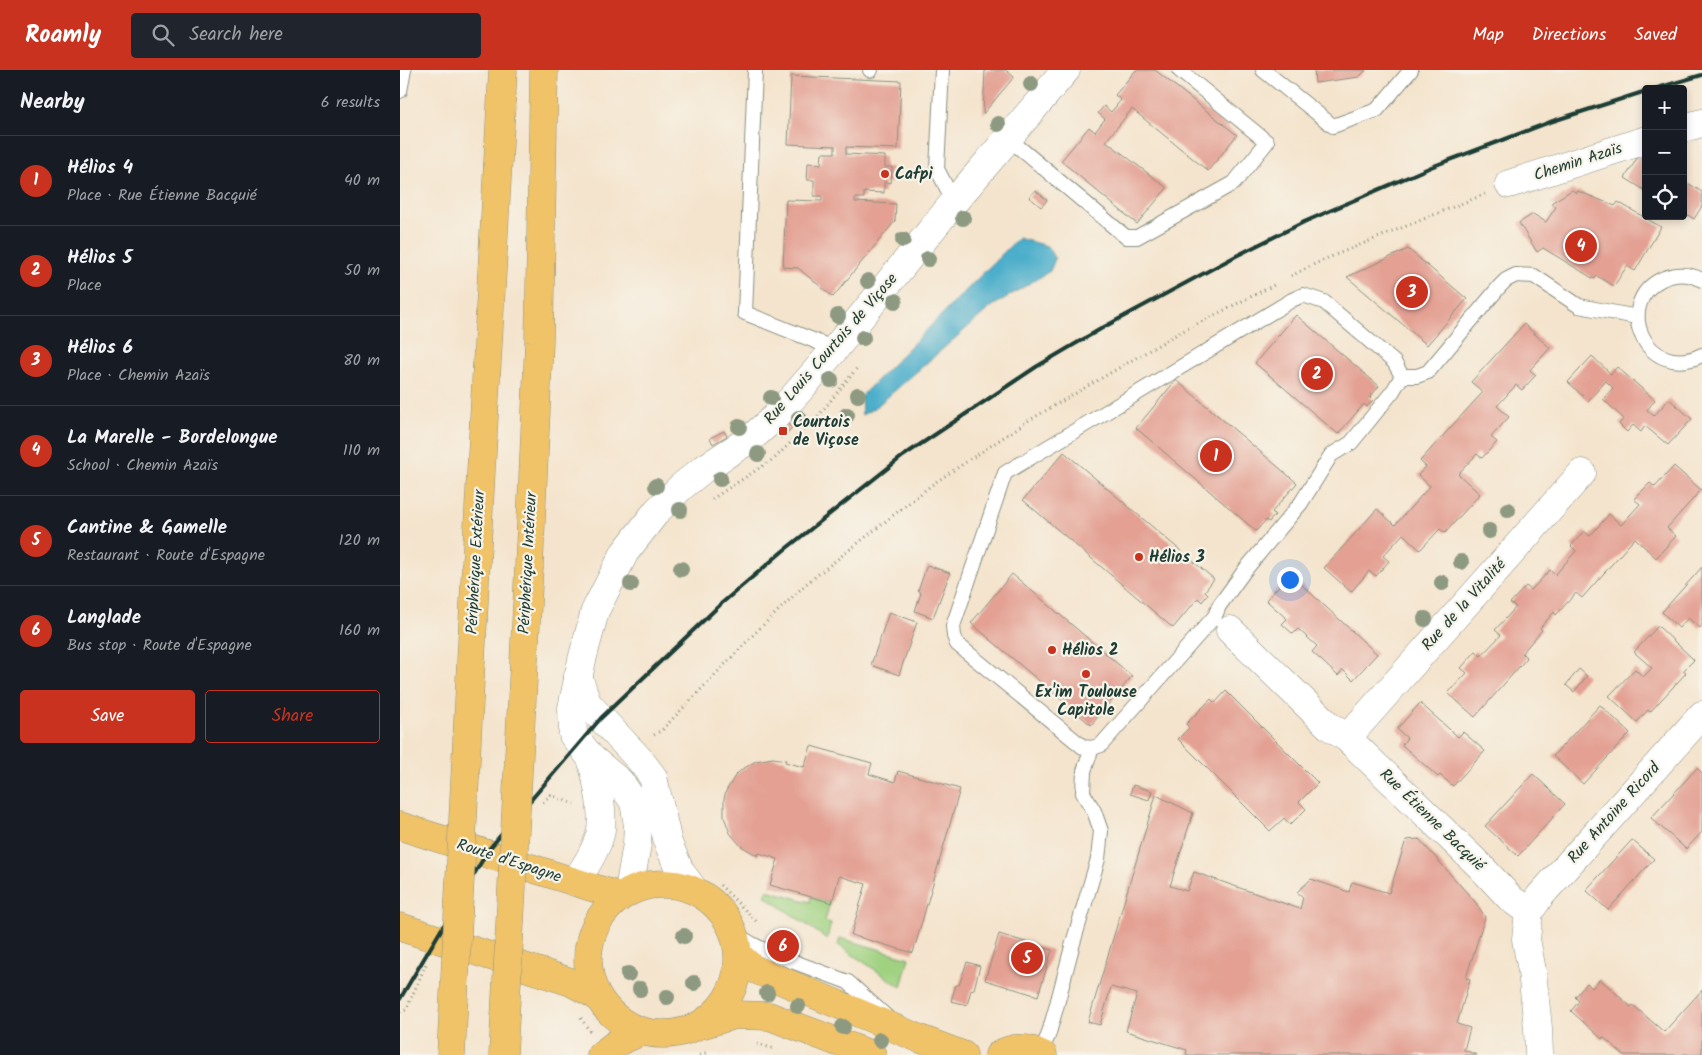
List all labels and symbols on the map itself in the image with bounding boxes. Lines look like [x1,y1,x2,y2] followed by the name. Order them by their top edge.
[1531,136,1626,188] street label: Chemin Azaïs
[895,162,934,187] place label: Cafpi
[879,168,891,180] marker: Cafpi
[1565,227,1597,265] pin: 4
[758,268,904,430] street label: Rue Louis Courtois de Viçose
[1396,273,1428,311] pin: 3
[1301,355,1333,393] pin: 2
[793,410,859,453] place label: Courtois de Viçose
[777,425,789,437] marker: Courtois de Viçose
[1200,437,1232,475] pin: 1
[460,487,492,635] street label: Périphérique Extérieur
[512,490,544,635] street label: Périphérique Intérieur
[1149,545,1205,570] place label: Hélios 3
[1133,551,1145,563] marker: Hélios 3
[1416,552,1513,657] street label: Rue de la Vitalité
[1277,567,1303,593] your location
[1062,638,1118,663] place label: Hélios 2
[1046,644,1058,656] marker: Hélios 2
[1080,668,1092,680] marker: Ex'im Toulouse Capitole
[1035,680,1137,723] place label: Ex'im Toulouse Capitole
[1562,756,1667,869] street label: Rue Antoine Ricord
[1373,763,1491,878] street label: Rue Étienne Bacquié
[453,832,565,890] street label: Route d'Espagne
[767,927,799,965] pin: 6
[1011,939,1043,977] pin: 5

